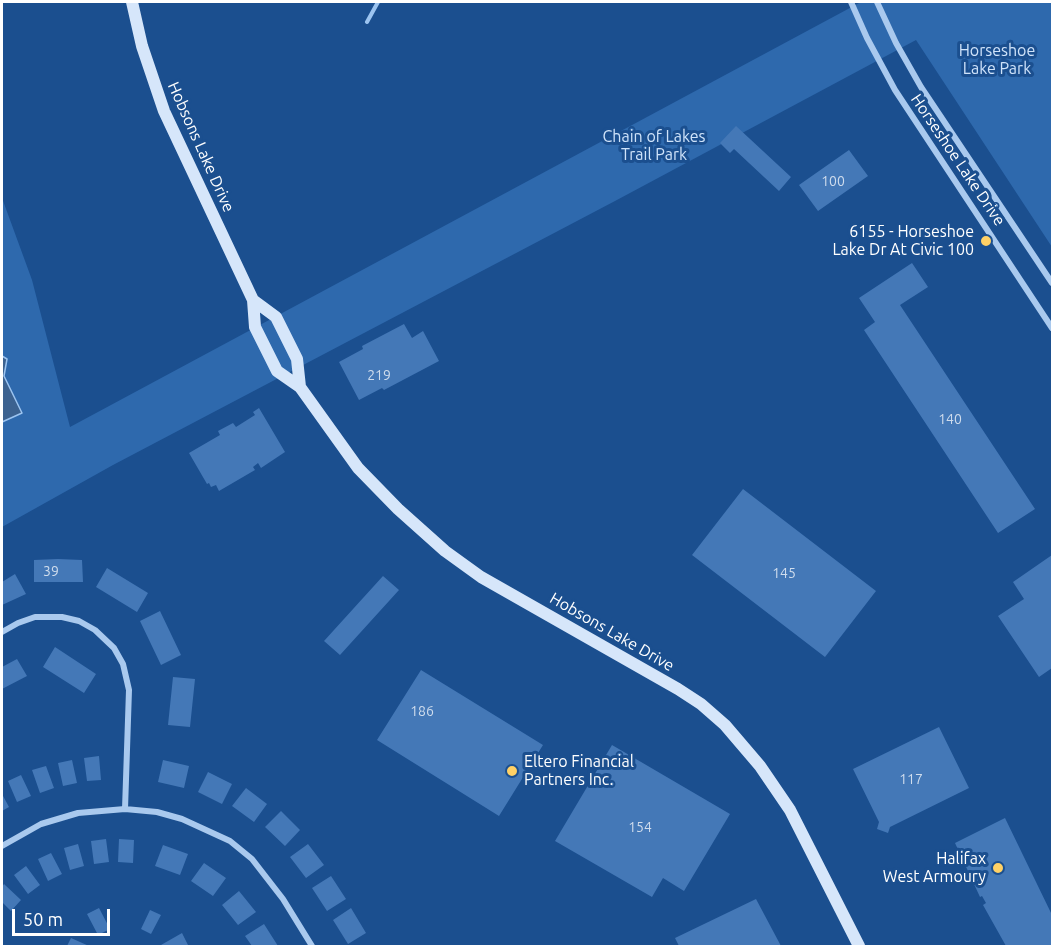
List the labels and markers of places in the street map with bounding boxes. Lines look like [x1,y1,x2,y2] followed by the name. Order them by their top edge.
[832,222,974,260] place label: 6155 - Horseshoe Lake Dr At Civic 100
[979,234,993,248] marker: 6155 - Horseshoe Lake Dr At Civic 100
[524,752,634,790] place label: Eltero Financial Partners Inc.
[505,764,519,778] marker: Eltero Financial Partners Inc.
[883,849,986,887] place label: Halifax West Armoury
[991,861,1005,875] marker: Halifax West Armoury

